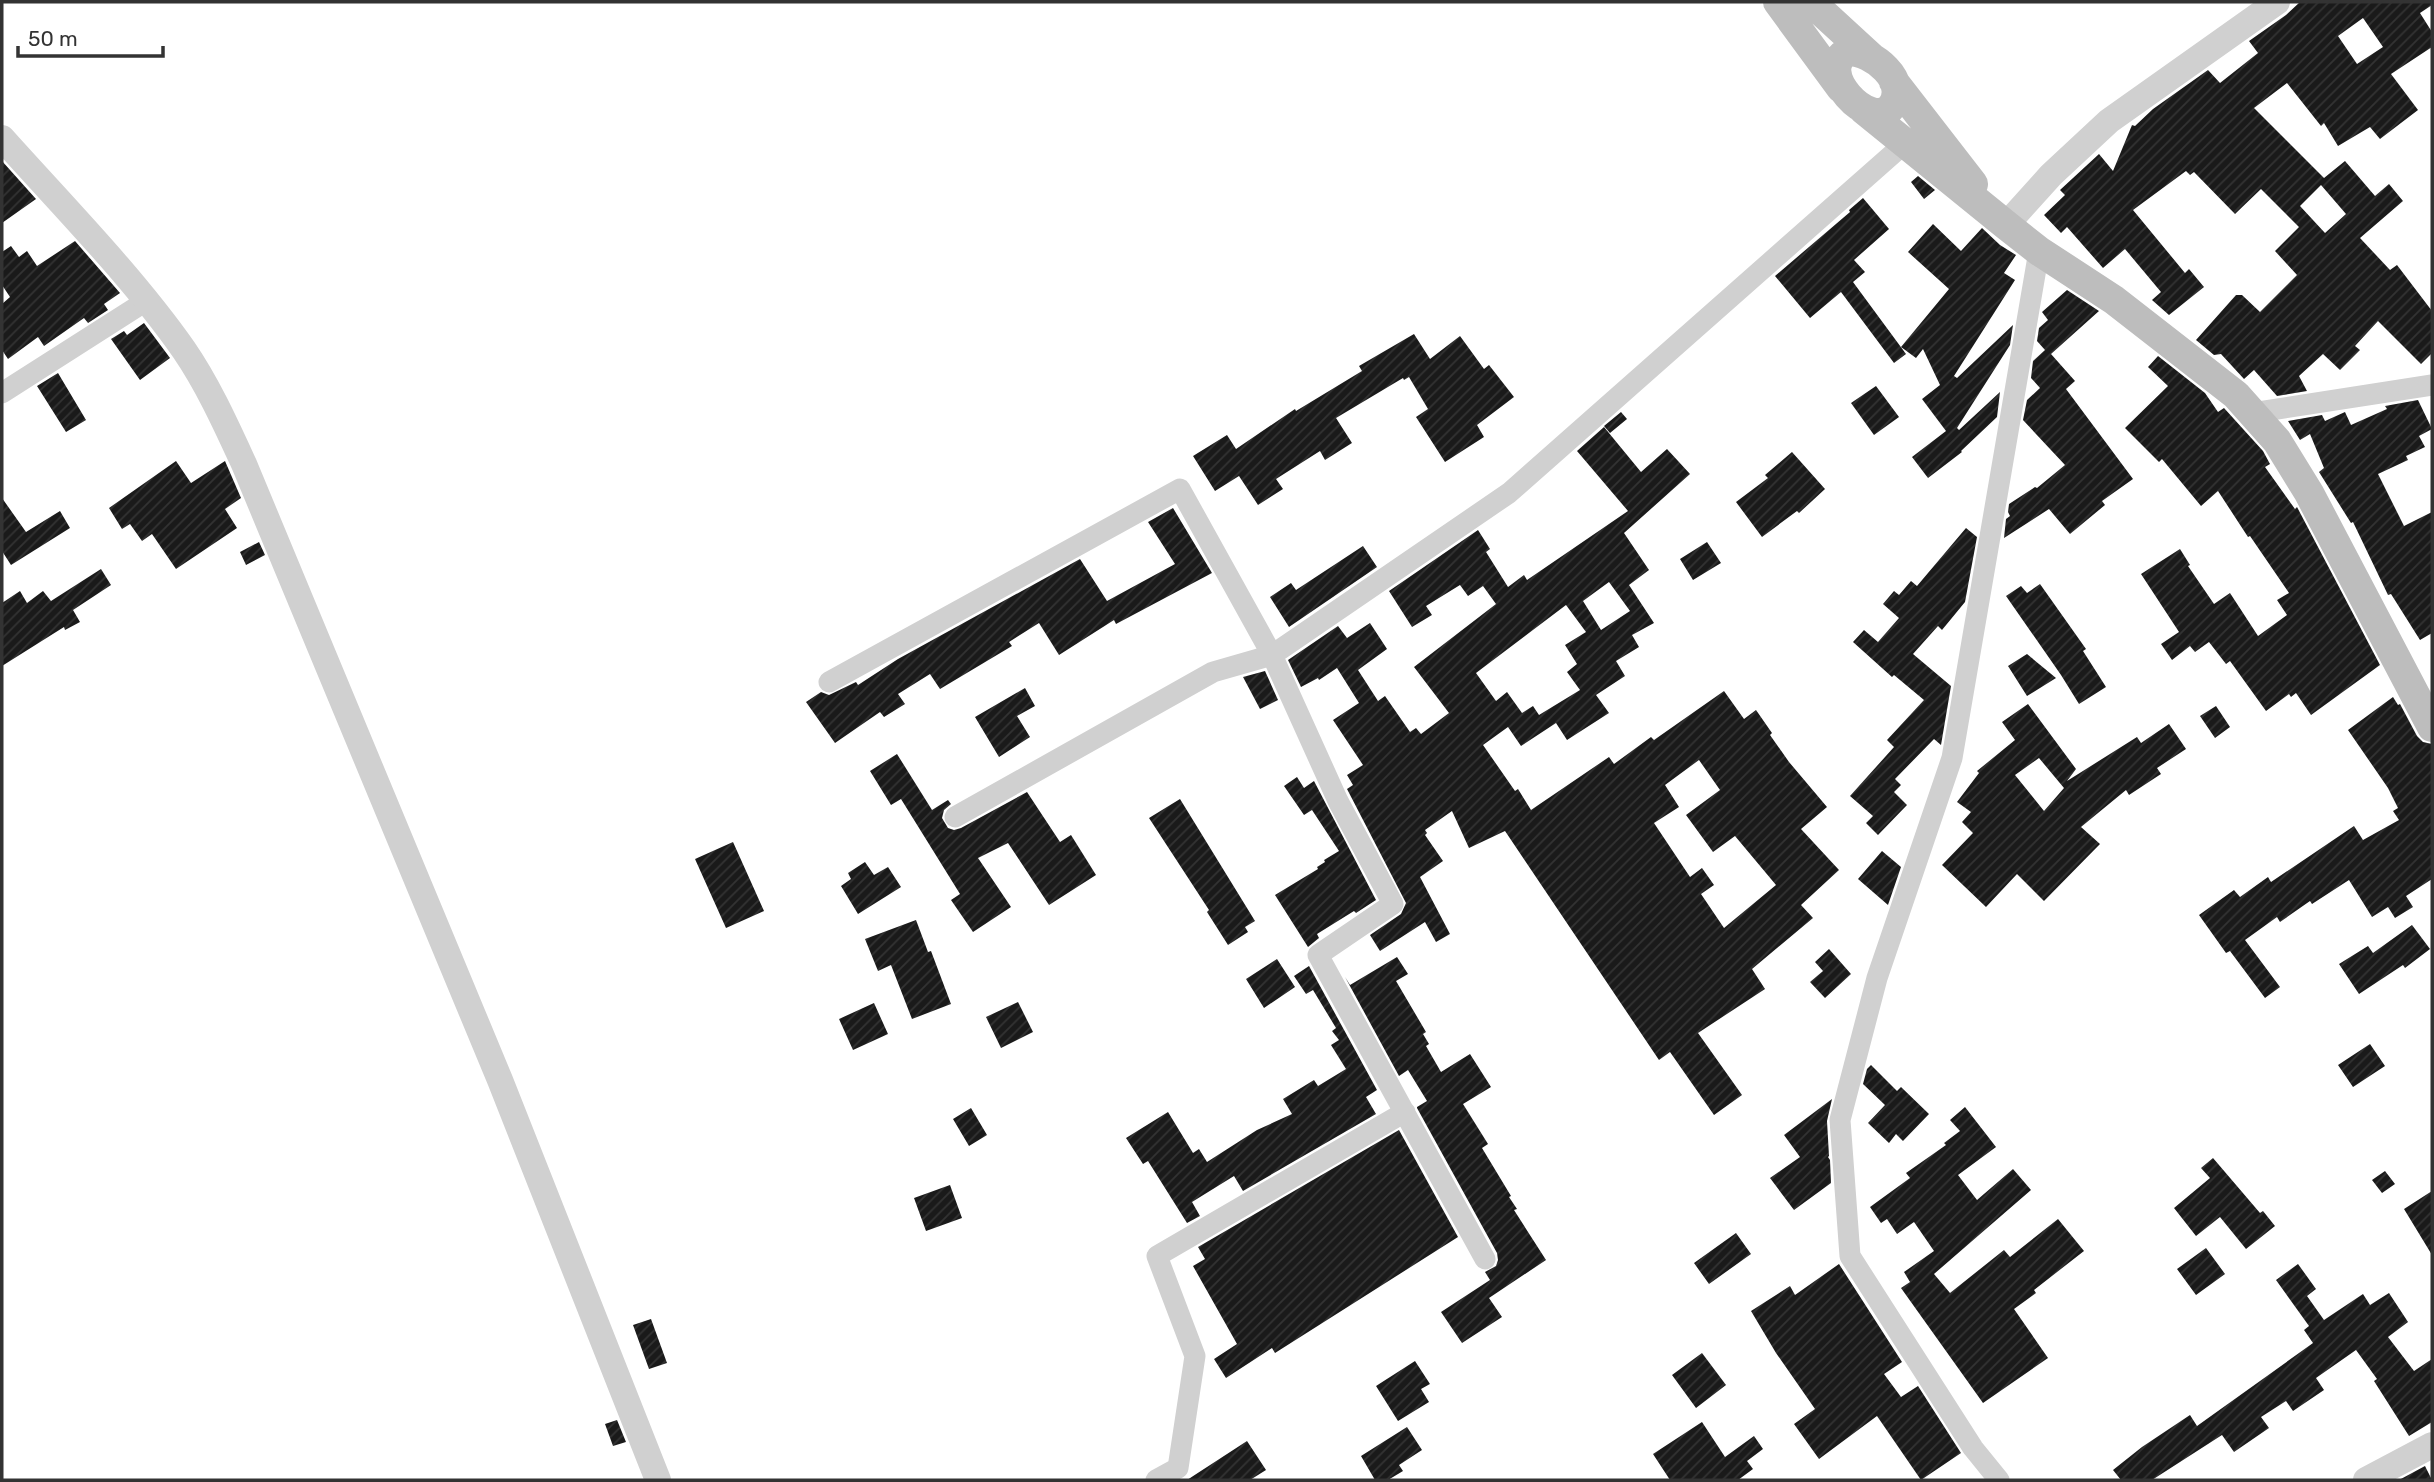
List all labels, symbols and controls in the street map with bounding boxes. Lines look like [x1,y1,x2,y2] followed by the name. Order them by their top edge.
[18,14,163,58] scale bar
[28,26,78,51] text: 50 m

